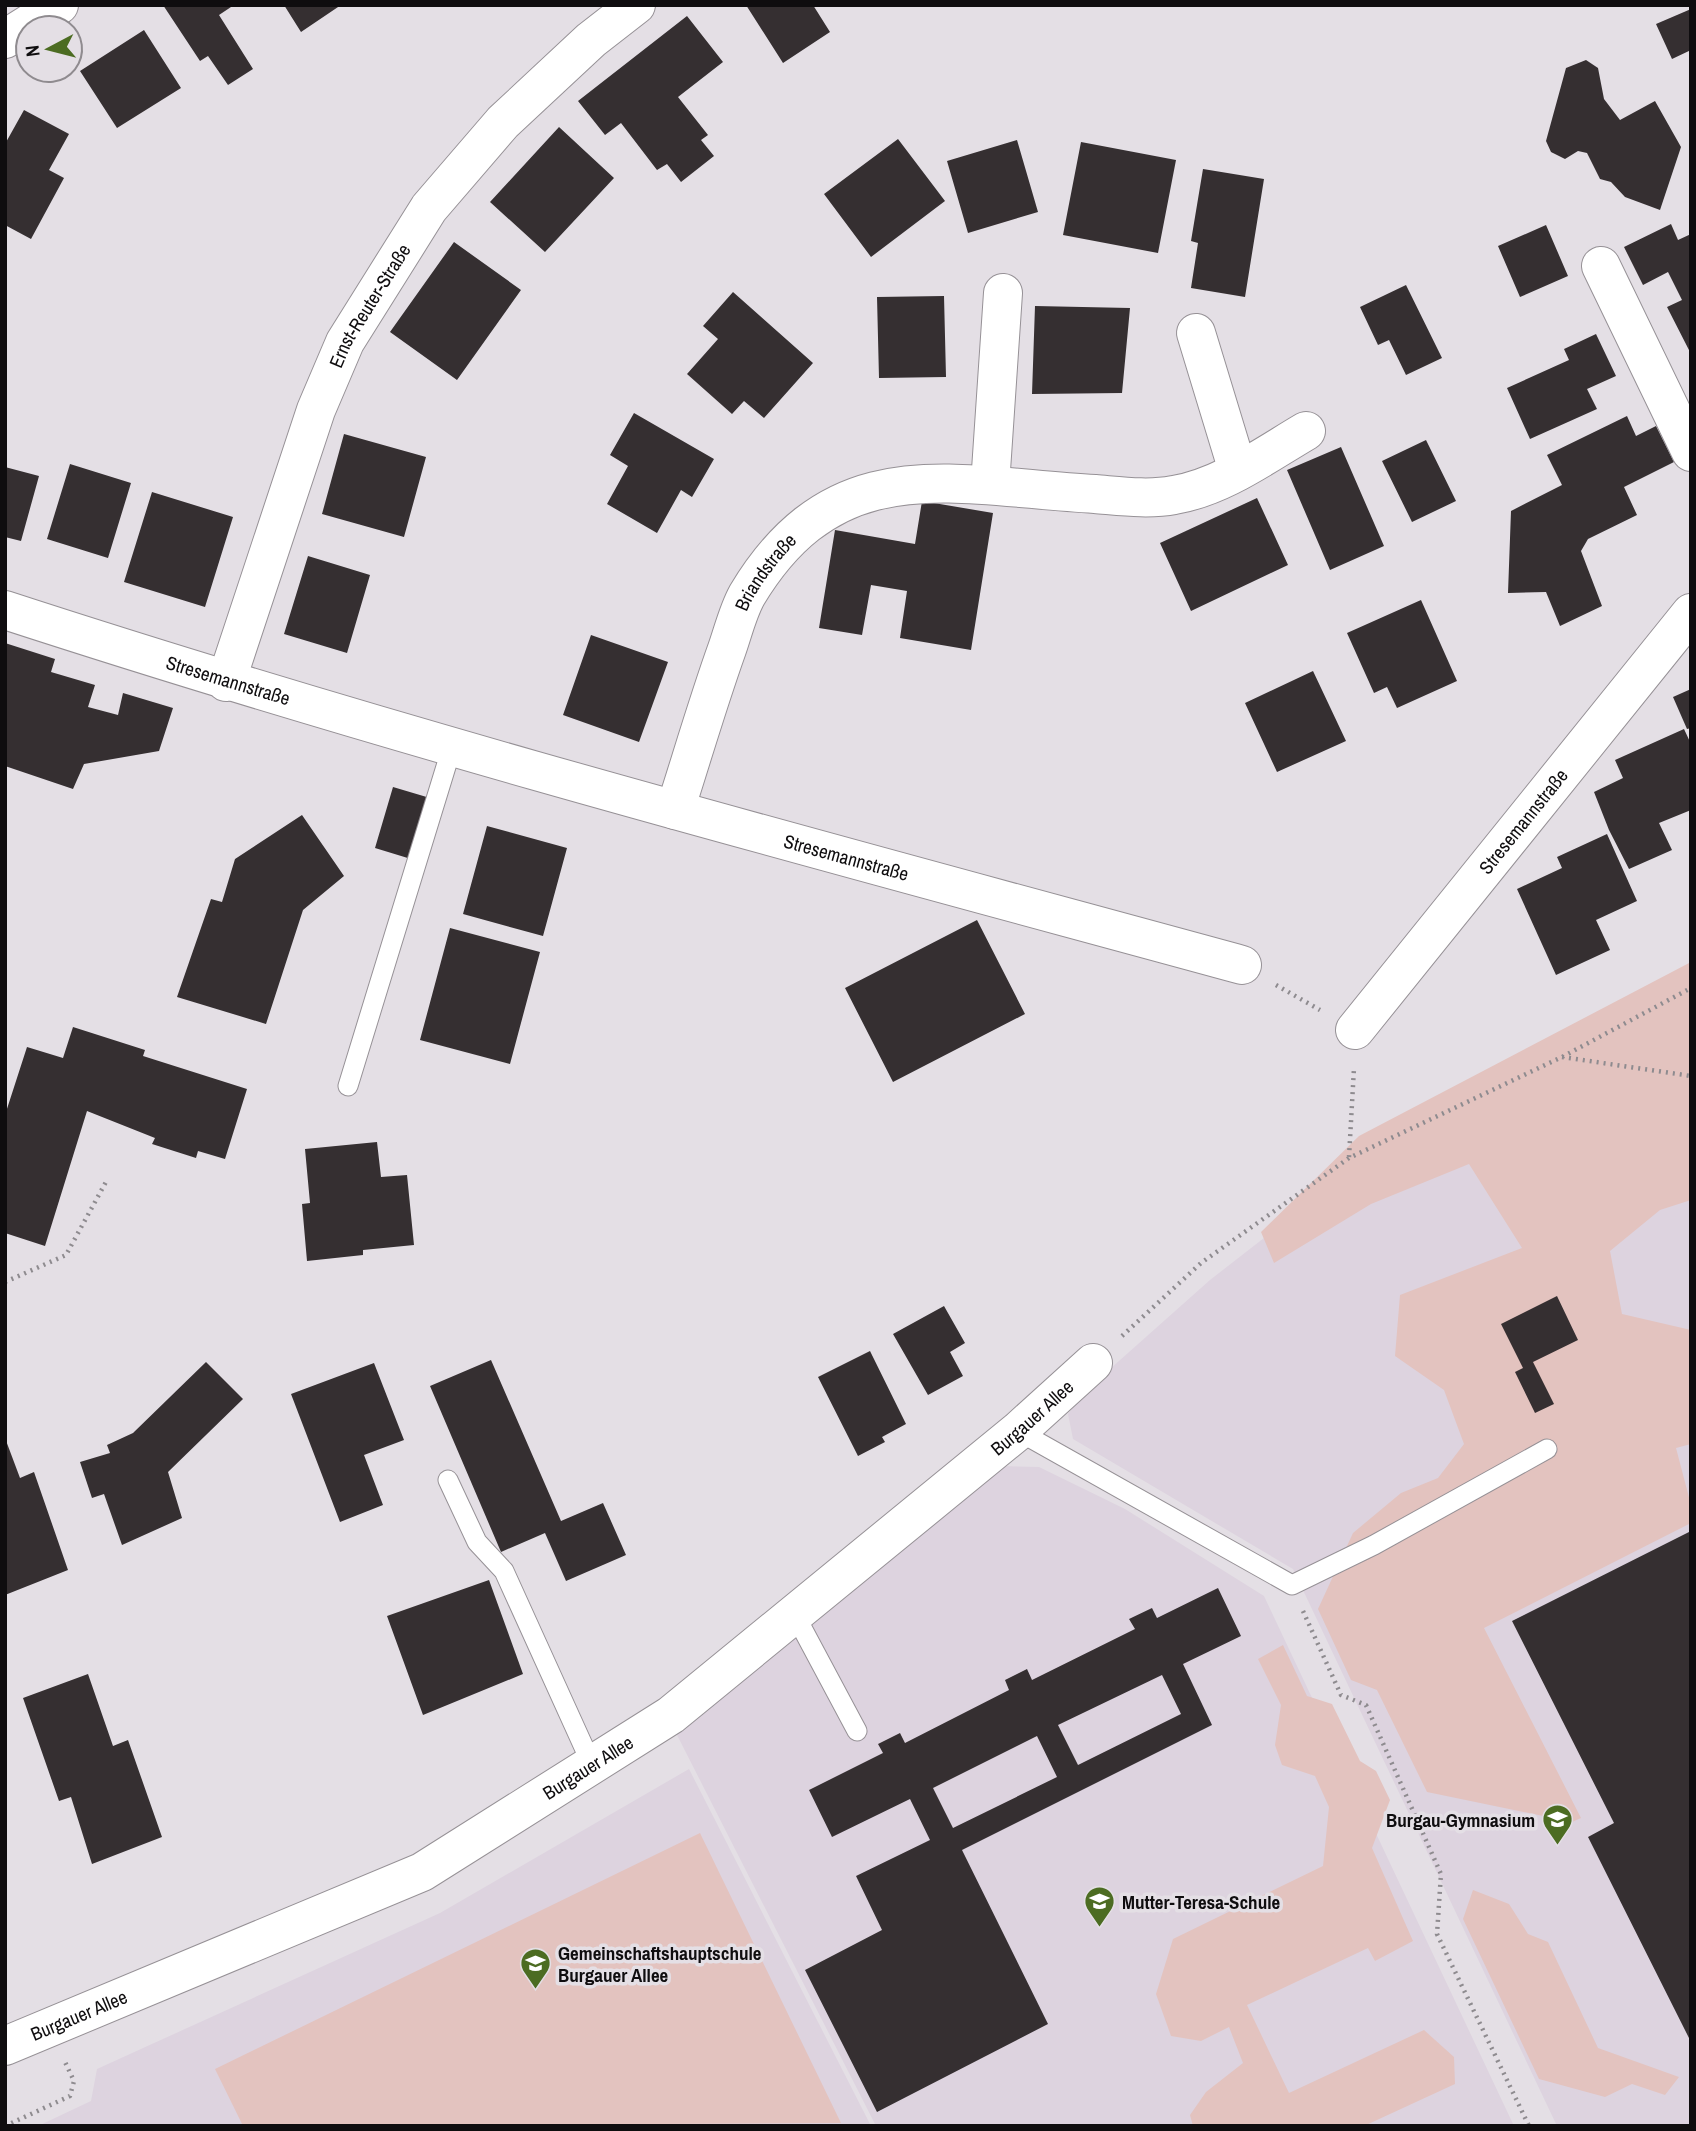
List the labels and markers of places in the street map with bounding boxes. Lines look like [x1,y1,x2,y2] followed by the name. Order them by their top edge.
[1541,1803,1575,1847] school or university icon: Burgau-Gymnasium
[1386,1807,1535,1833] place label: Burgau-Gymnasium
[1082,1885,1116,1929] school or university icon: Mutter-Teresa-Schule
[1122,1889,1280,1915] place label: Mutter-Teresa-Schule
[558,1940,762,1988] place label: Gemeinschaftshauptschule Burgauer Allee
[518,1947,552,1991] school or university icon: Gemeinschaftshauptschule Burgauer Allee

